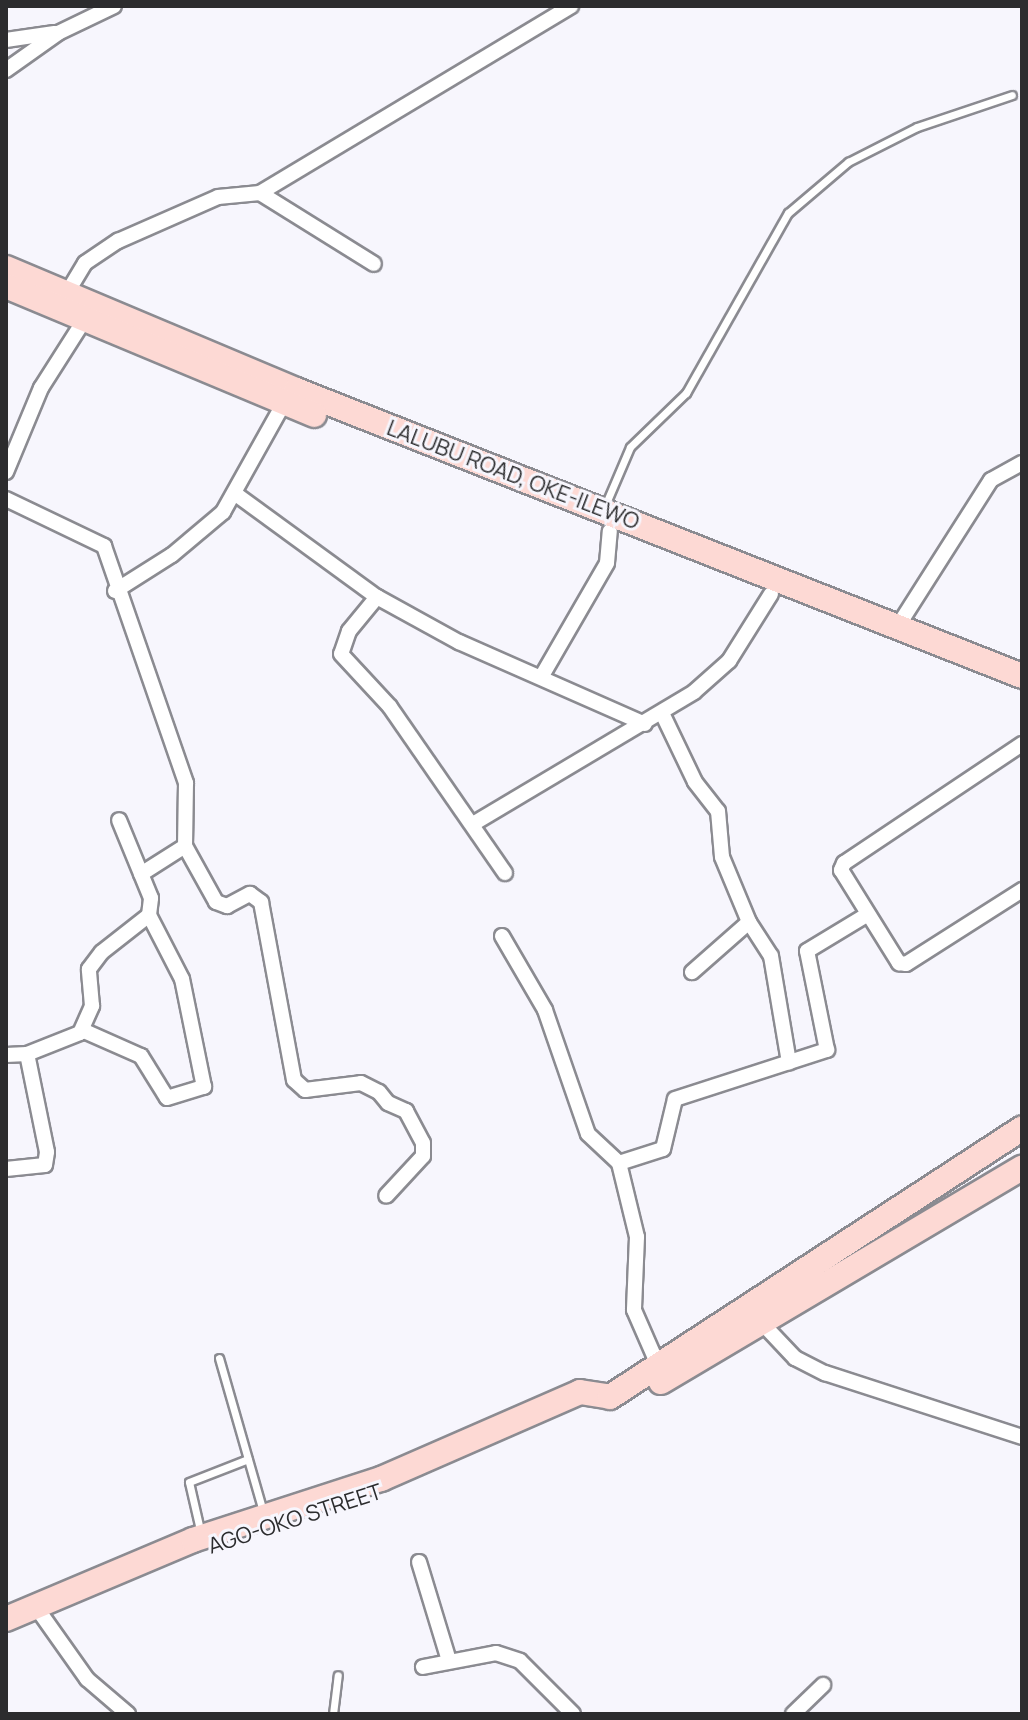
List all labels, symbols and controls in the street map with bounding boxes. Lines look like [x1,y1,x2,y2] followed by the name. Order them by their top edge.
[383,415,643,535] street label: LALUBU ROAD, OKE-ILEWO
[205,1478,385,1560] street label: AGO-OKO STREET

